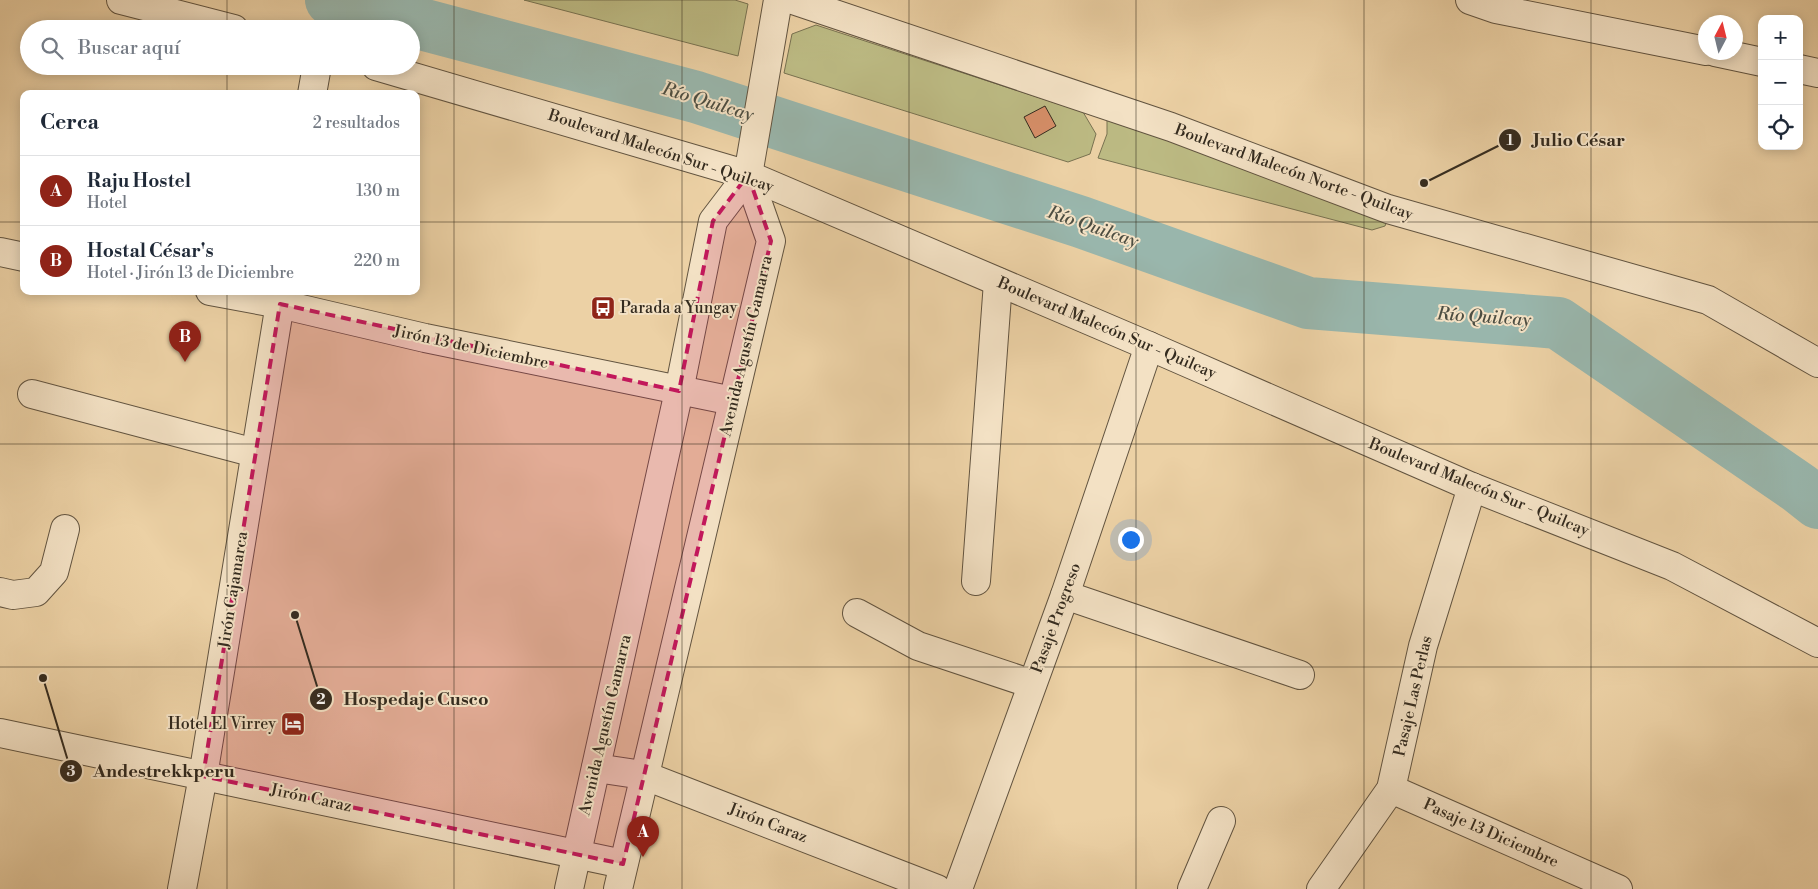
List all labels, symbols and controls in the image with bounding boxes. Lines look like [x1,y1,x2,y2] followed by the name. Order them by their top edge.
[1698,15,1743,60] north arrow
[1758,15,1803,150] map controls
[1758,15,1803,60] button: +
[20,20,420,75] search box
[38,34,66,62] icon: search
[78,36,180,60] text: Buscar aquí
[1758,60,1803,105] button: −
[658,77,757,127] water label: Río Quilcay
[545,105,776,197] street label: Boulevard Malecón Sur - Quilcay
[1758,105,1803,150] button: locate
[40,110,99,136] text: Cerca
[313,113,400,133] text: 2 resultados
[1171,119,1416,225] street label: Boulevard Malecón Norte - Quilcay
[1498,123,1635,156] callout: Julio César
[1530,129,1625,152] text: Julio César
[1506,131,1514,150] text: 1
[87,169,191,193] text: Raju Hostel
[50,181,62,201] text: A
[356,181,400,201] text: 130 m
[87,193,127,213] text: Hotel
[1044,200,1142,253] water label: Río Quilcay
[87,239,214,263] text: Hostal César's
[50,251,62,271] text: B
[354,251,400,271] text: 220 m
[715,253,777,439] street label: Avenida Agustín Gamarra
[87,263,294,283] text: Hotel · Jirón 13 de Diciembre
[994,272,1220,383] street label: Boulevard Malecón Sur - Quilcay
[590,295,616,321] bus stop icon: Parada a Yungay
[620,298,737,318] place label: Parada a Yungay
[1435,302,1533,332] water label: Río Quilcay
[169,321,201,362] pin: B
[391,321,550,373] street label: Jirón 13 de Diciembre
[1365,433,1592,541] street label: Boulevard Malecón Sur - Quilcay
[1118,527,1144,553] your location
[214,529,252,651] street label: Jirón Cajamarca
[1027,560,1085,676] street label: Pasaje Progreso
[574,632,636,818] street label: Avenida Agustín Gamarra
[1389,634,1437,758] street label: Pasaje Las Perlas
[308,683,499,716] callout: Hospedaje Cusco
[343,688,489,711] text: Hospedaje Cusco
[316,690,326,709] text: 2
[280,711,306,737] hotel icon: Hotel El Virrey
[168,714,276,734] place label: Hotel El Virrey
[58,754,245,787] callout: Andestrekkperu
[92,760,235,783] text: Andestrekkperu
[66,762,76,781] text: 3
[267,779,354,816] street label: Jirón Caraz
[1420,794,1562,872] street label: Pasaje 13 Diciembre
[725,798,810,847] street label: Jirón Caraz
[627,816,659,857] pin: A

